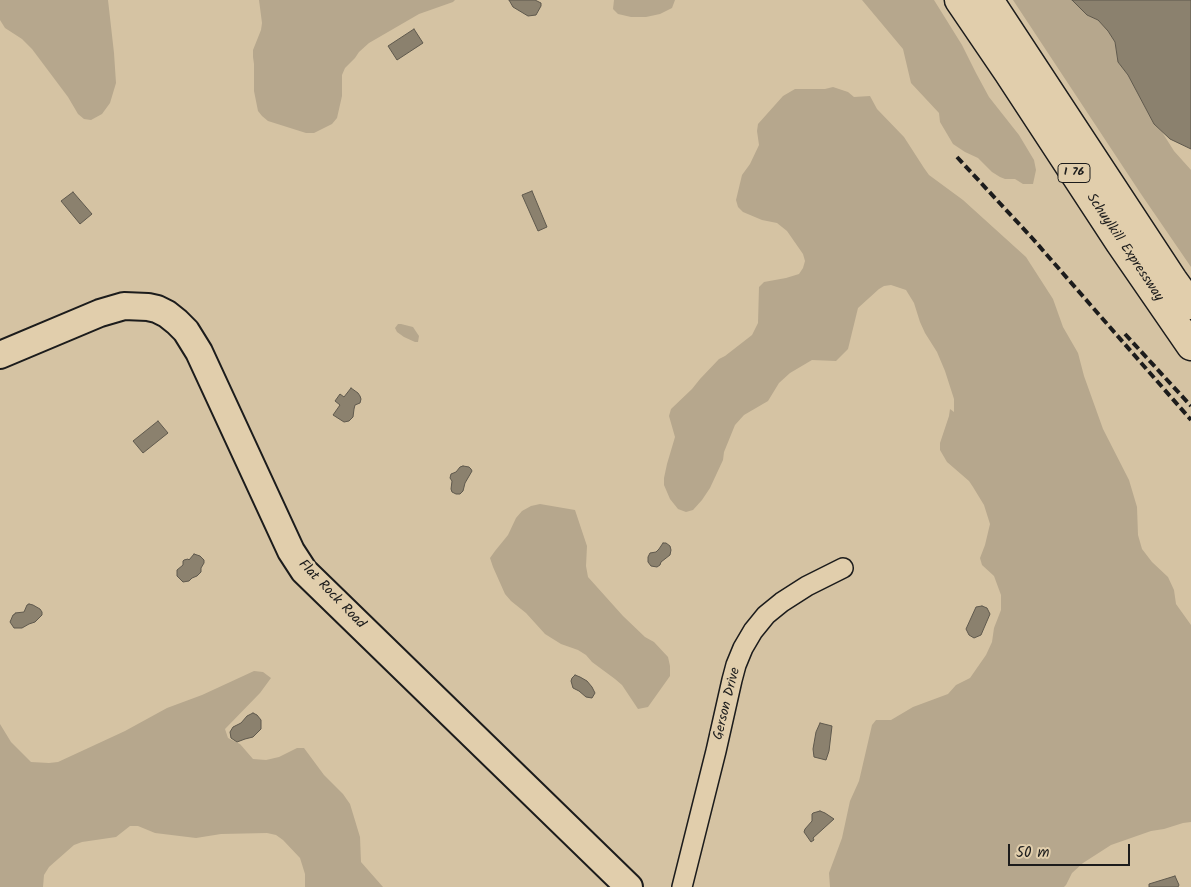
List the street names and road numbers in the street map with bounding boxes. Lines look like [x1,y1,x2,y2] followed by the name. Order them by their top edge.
[1058,164,1090,182] road number: I 76
[1082,191,1166,305] street label: Schuylkill Expressway
[294,557,368,633] street label: Flat Rock Road
[711,666,745,742] street label: Gerson Drive

